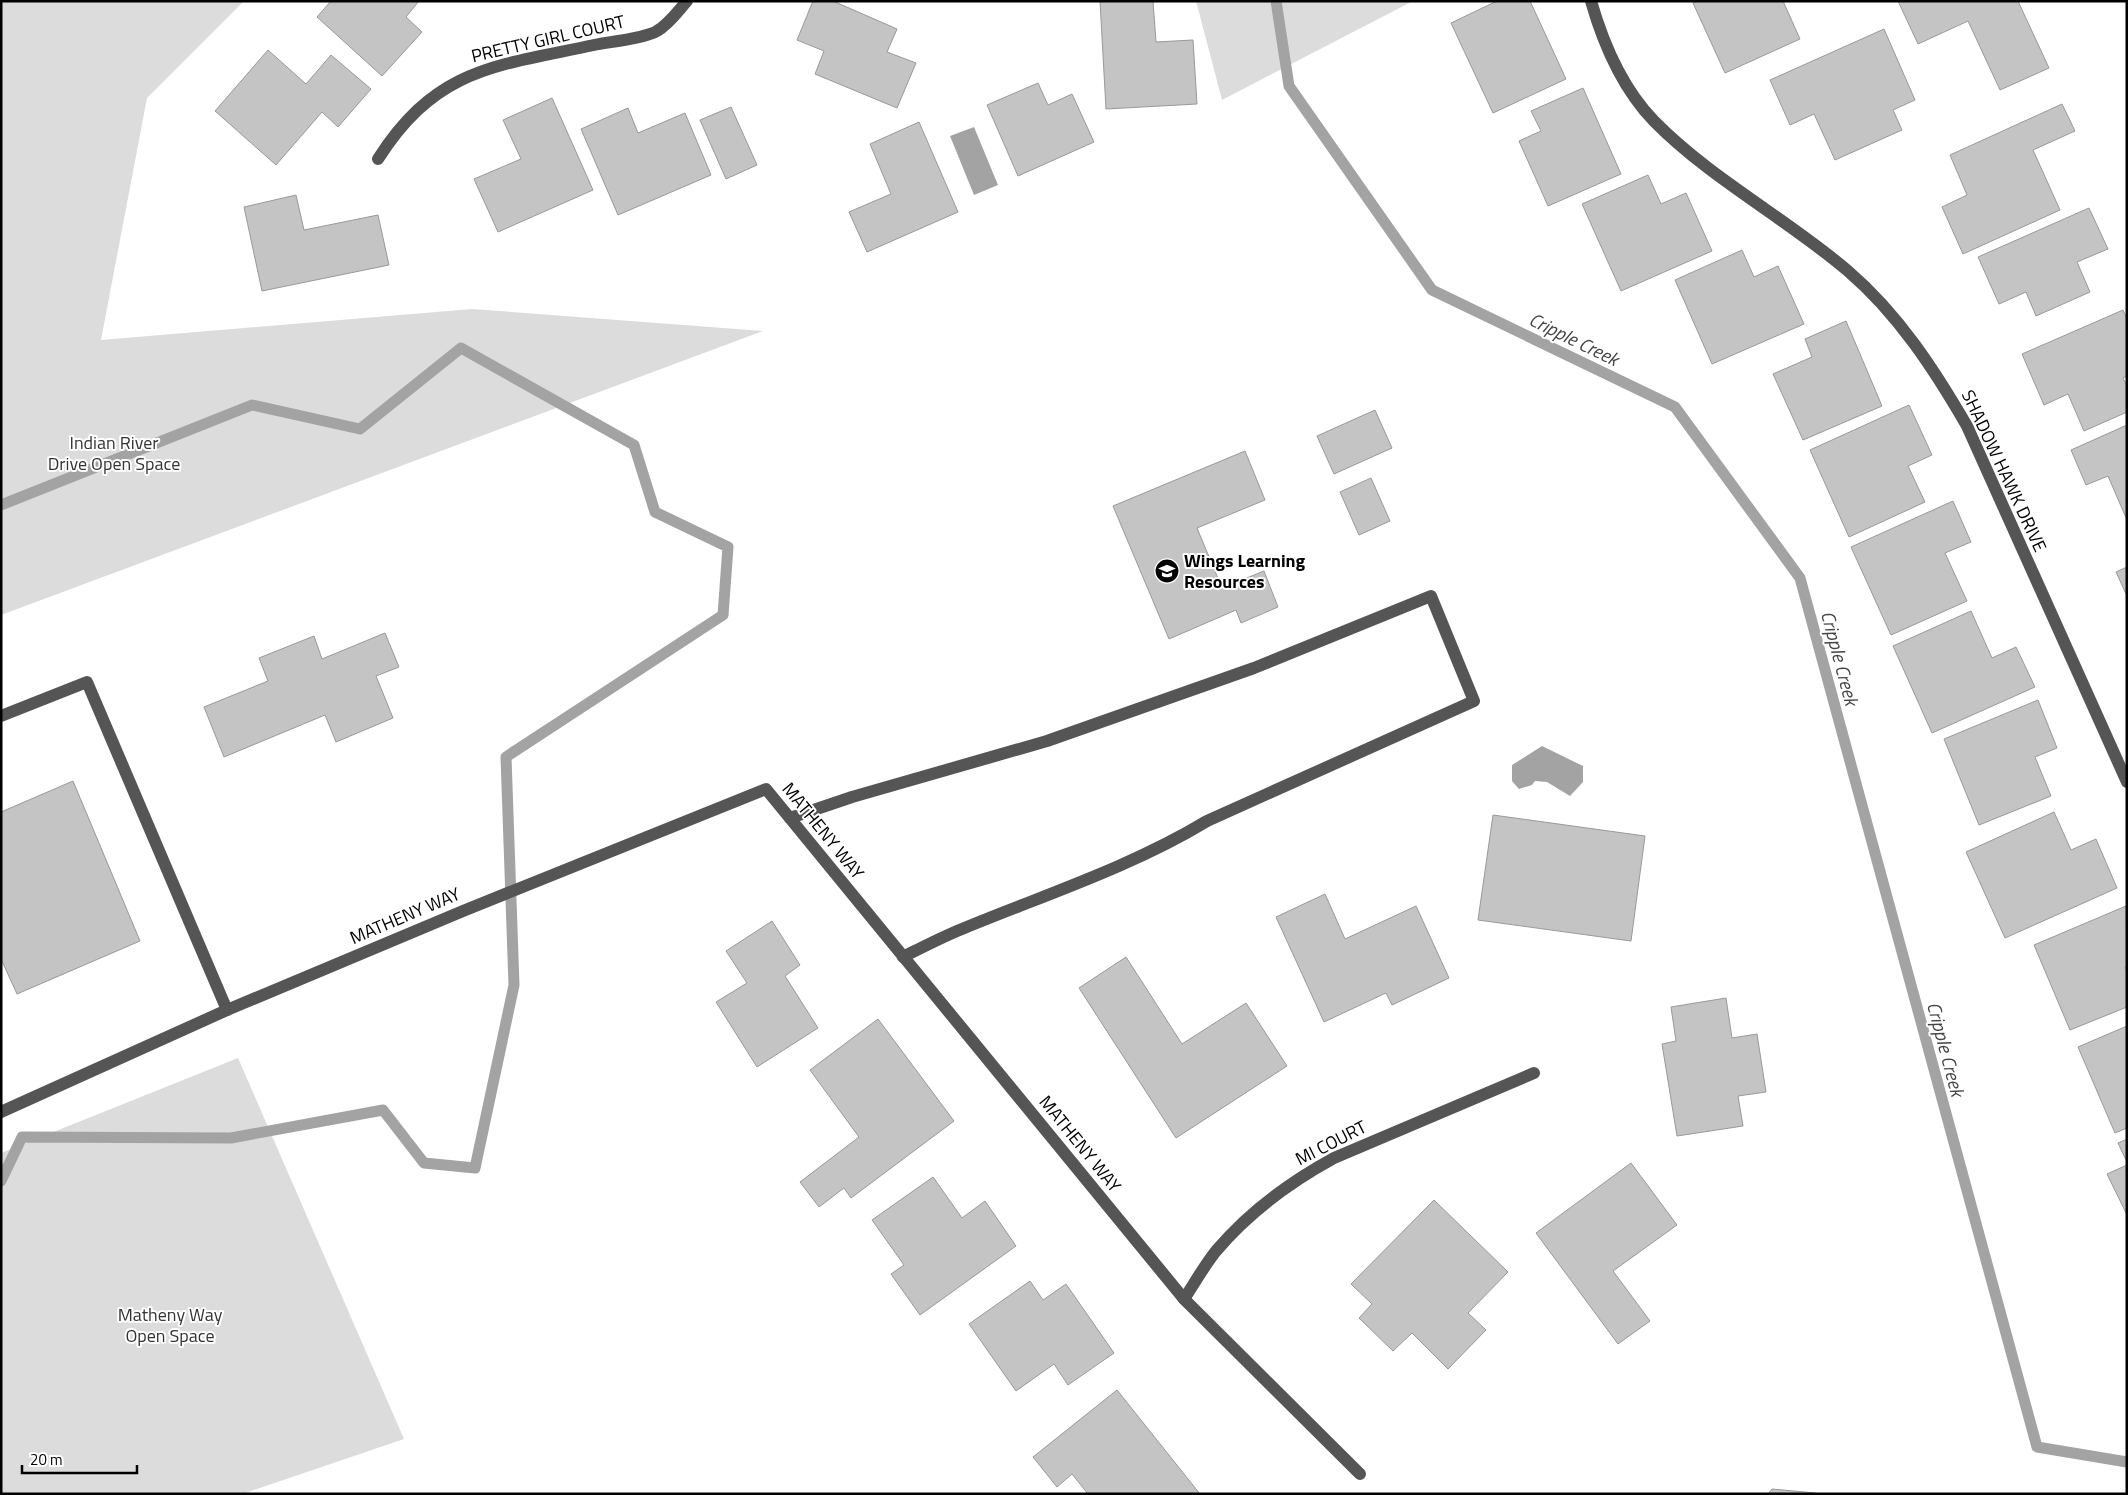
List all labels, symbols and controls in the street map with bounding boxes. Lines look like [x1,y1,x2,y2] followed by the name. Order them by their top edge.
[468,8,628,69] street label: PRETTY GIRL COURT
[1524,304,1626,374] water label: Cripple Creek
[1955,385,2054,556] street label: SHADOW HAWK DRIVE
[48,429,180,477] park label: Indian River Drive Open Space
[1184,547,1306,595] place label: Wings Learning Resources
[1154,558,1180,584] school or university icon: Wings Learning Resources
[1814,607,1868,711] water label: Cripple Creek
[776,777,871,885] street label: MATHENY WAY
[345,880,464,951] street label: MATHENY WAY
[1920,998,1974,1102] water label: Cripple Creek
[1033,1090,1128,1198] street label: MATHENY WAY
[1290,1113,1372,1172] street label: MI COURT
[118,1301,223,1349] park label: Matheny Way Open Space
[22,1442,138,1474] scale bar
[30,1448,63,1471] text: 20 m

